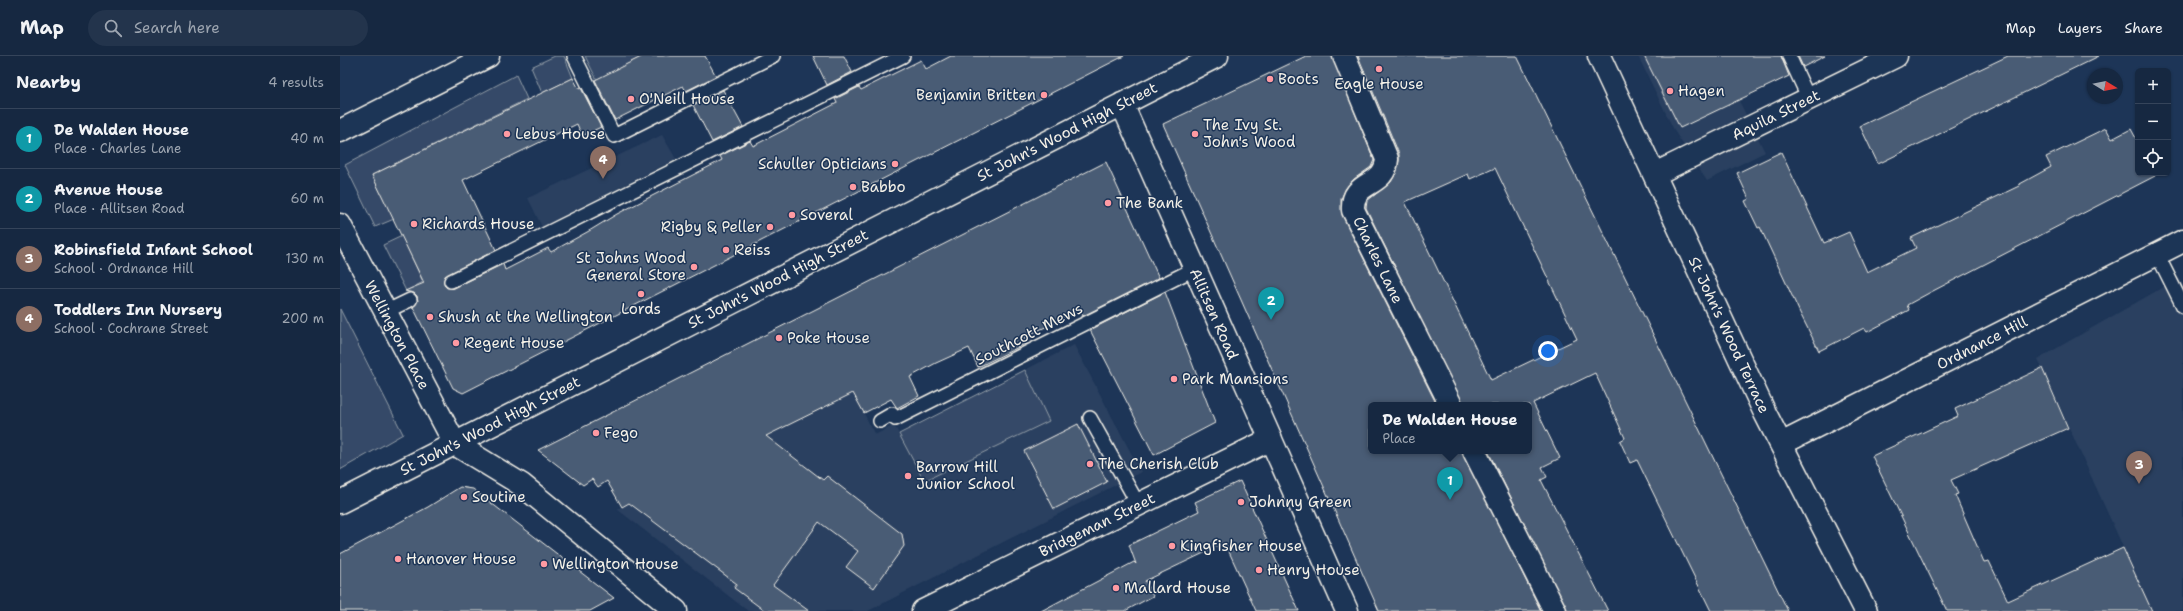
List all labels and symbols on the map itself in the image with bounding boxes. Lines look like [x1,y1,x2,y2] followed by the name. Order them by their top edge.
[1374,64,1384,74] marker: Eagle House
[2087,68,2123,104] north arrow
[1278,69,1319,89] place label: Boots
[1265,74,1275,84] marker: Boots
[1334,74,1424,94] place label: Eagle House
[973,78,1161,186] street label: St John's Wood High Street
[1678,81,1725,101] place label: Hagen
[916,85,1036,105] place label: Benjamin Britten
[1729,85,1823,145] street label: Aquila Street
[1665,86,1675,96] marker: Hagen
[639,89,735,109] place label: O'Neill House
[1039,90,1049,100] marker: Benjamin Britten
[626,94,636,104] marker: O'Neill House
[1203,115,1296,152] place label: The Ivy St. John's Wood
[515,124,605,144] place label: Lebus House
[502,129,512,139] marker: Lebus House
[1190,129,1200,139] marker: The Ivy St. John's Wood
[590,146,616,179] pin: 4
[758,154,887,174] place label: Schuller Opticians
[890,159,900,169] marker: Schuller Opticians
[861,177,906,197] place label: Babbo
[848,182,858,192] marker: Babbo
[1116,193,1183,213] place label: The Bank
[1103,198,1113,208] marker: The Bank
[800,205,853,225] place label: Soveral
[787,210,797,220] marker: Soveral
[1348,213,1408,307] street label: Charles Lane
[422,214,534,234] place label: Richards House
[661,217,762,237] place label: Rigby & Peller
[409,219,419,229] marker: Richards House
[765,222,775,232] marker: Rigby & Peller
[684,225,872,333] street label: St John's Wood High Street
[734,240,771,260] place label: Reiss
[721,245,731,255] marker: Reiss
[576,248,686,285] place label: St Johns Wood General Store
[1684,253,1774,417] street label: St John's Wood Terrace
[689,262,699,272] marker: St Johns Wood General Store
[1185,265,1243,363] street label: Allitsen Road
[360,277,434,393] street label: Wellington Place
[1258,287,1284,320] pin: 2
[636,289,646,299] marker: Lords
[972,298,1086,370] street label: Southcott Mews
[621,299,661,319] place label: Lords
[438,307,613,327] place label: Shush at the Wellington
[1933,311,2031,374] street label: Ordnance Hill
[425,312,435,322] marker: Shush at the Wellington
[787,328,870,348] place label: Poke House
[464,333,565,353] place label: Regent House
[774,333,784,343] marker: Poke House
[451,338,461,348] marker: Regent House
[1538,341,1558,361] your location
[1182,369,1289,389] place label: Park Mansions
[396,372,584,480] street label: St John's Wood High Street
[1169,374,1179,384] marker: Park Mansions
[604,423,638,443] place label: Fego
[591,428,601,438] marker: Fego
[2126,451,2152,484] pin: 3
[1098,454,1219,474] place label: The Cherish Club
[916,457,1015,494] place label: Barrow Hill Junior School
[1085,459,1095,469] marker: The Cherish Club
[1437,467,1463,500] pin: 1
[903,471,913,481] marker: Barrow Hill Junior School
[472,487,526,507] place label: Soutine
[1036,488,1158,562] street label: Bridgeman Street
[459,492,469,502] marker: Soutine
[1249,492,1352,512] place label: Johnny Green
[1236,497,1246,507] marker: Johnny Green
[1180,536,1302,556] place label: Kingfisher House
[1167,541,1177,551] marker: Kingfisher House
[406,549,516,569] place label: Hanover House
[393,554,403,564] marker: Hanover House
[552,554,679,574] place label: Wellington House
[539,559,549,569] marker: Wellington House
[1267,560,1360,580] place label: Henry House
[1254,565,1264,575] marker: Henry House
[1124,578,1231,598] place label: Mallard House
[1111,583,1121,593] marker: Mallard House

